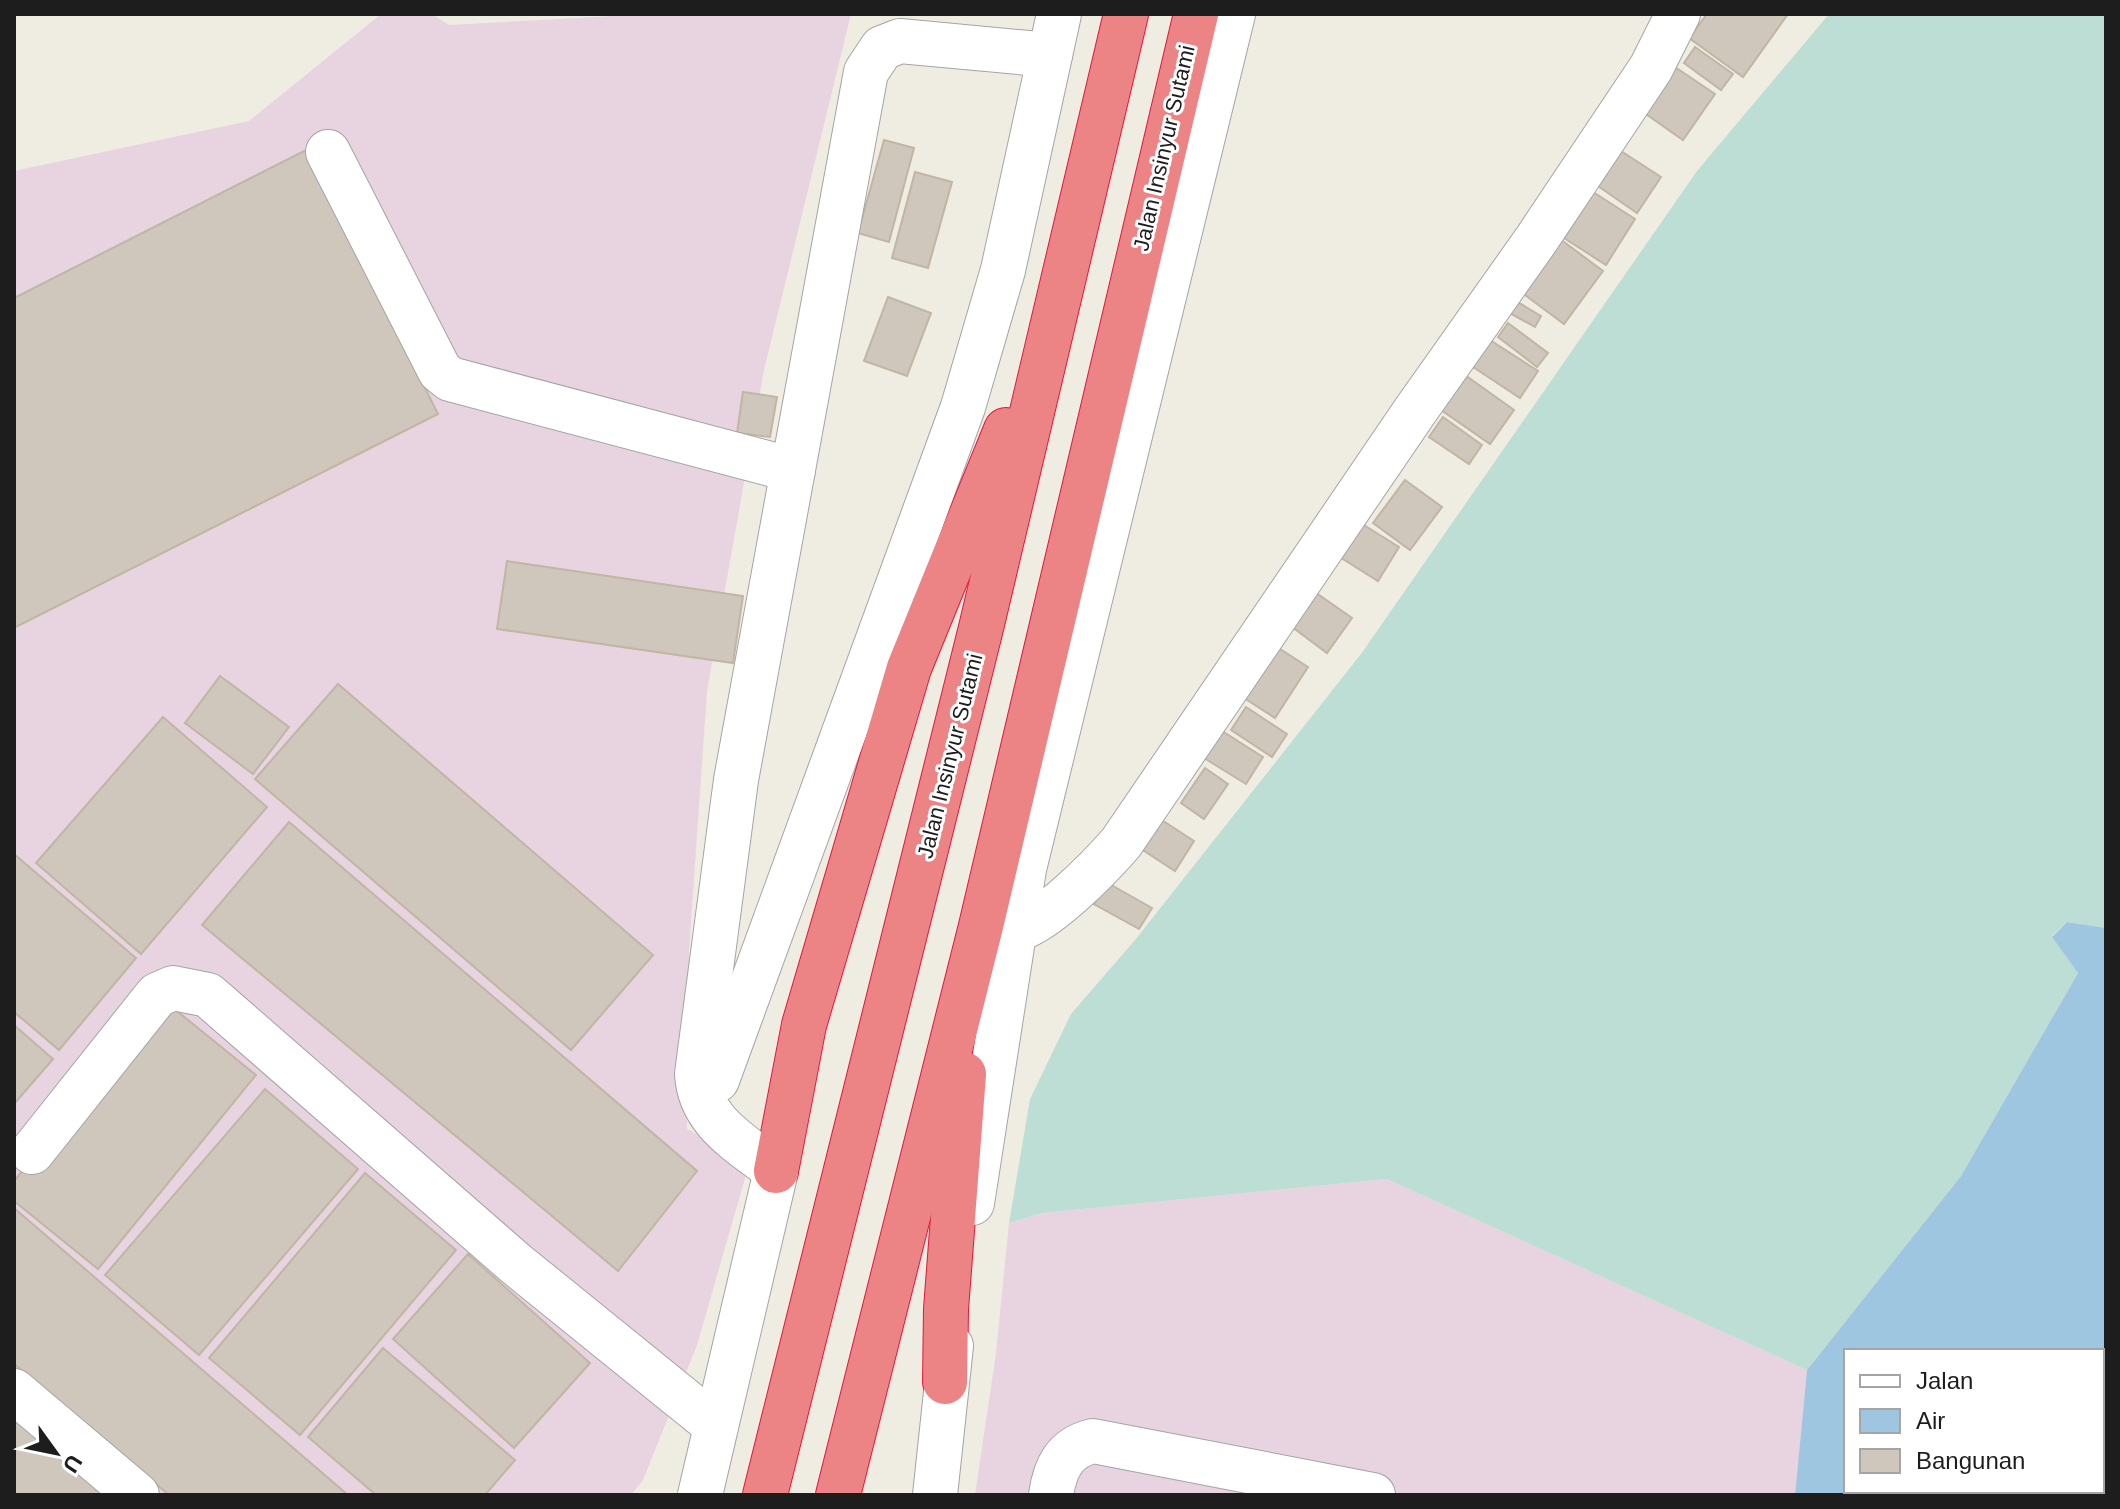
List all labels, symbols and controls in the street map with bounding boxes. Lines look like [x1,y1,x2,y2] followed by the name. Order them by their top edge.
[1128,43,1200,253] street label: Jalan Insinyur Sutami
[912,651,988,861] street label: Jalan Insinyur Sutami
[1844,1349,2104,1493] legend
[1916,1367,1973,1394] text: Jalan
[1916,1407,1945,1434] text: Air
[16,1413,96,1493] north arrow
[1916,1447,2025,1474] text: Bangunan
[58,1450,87,1477] text: U

